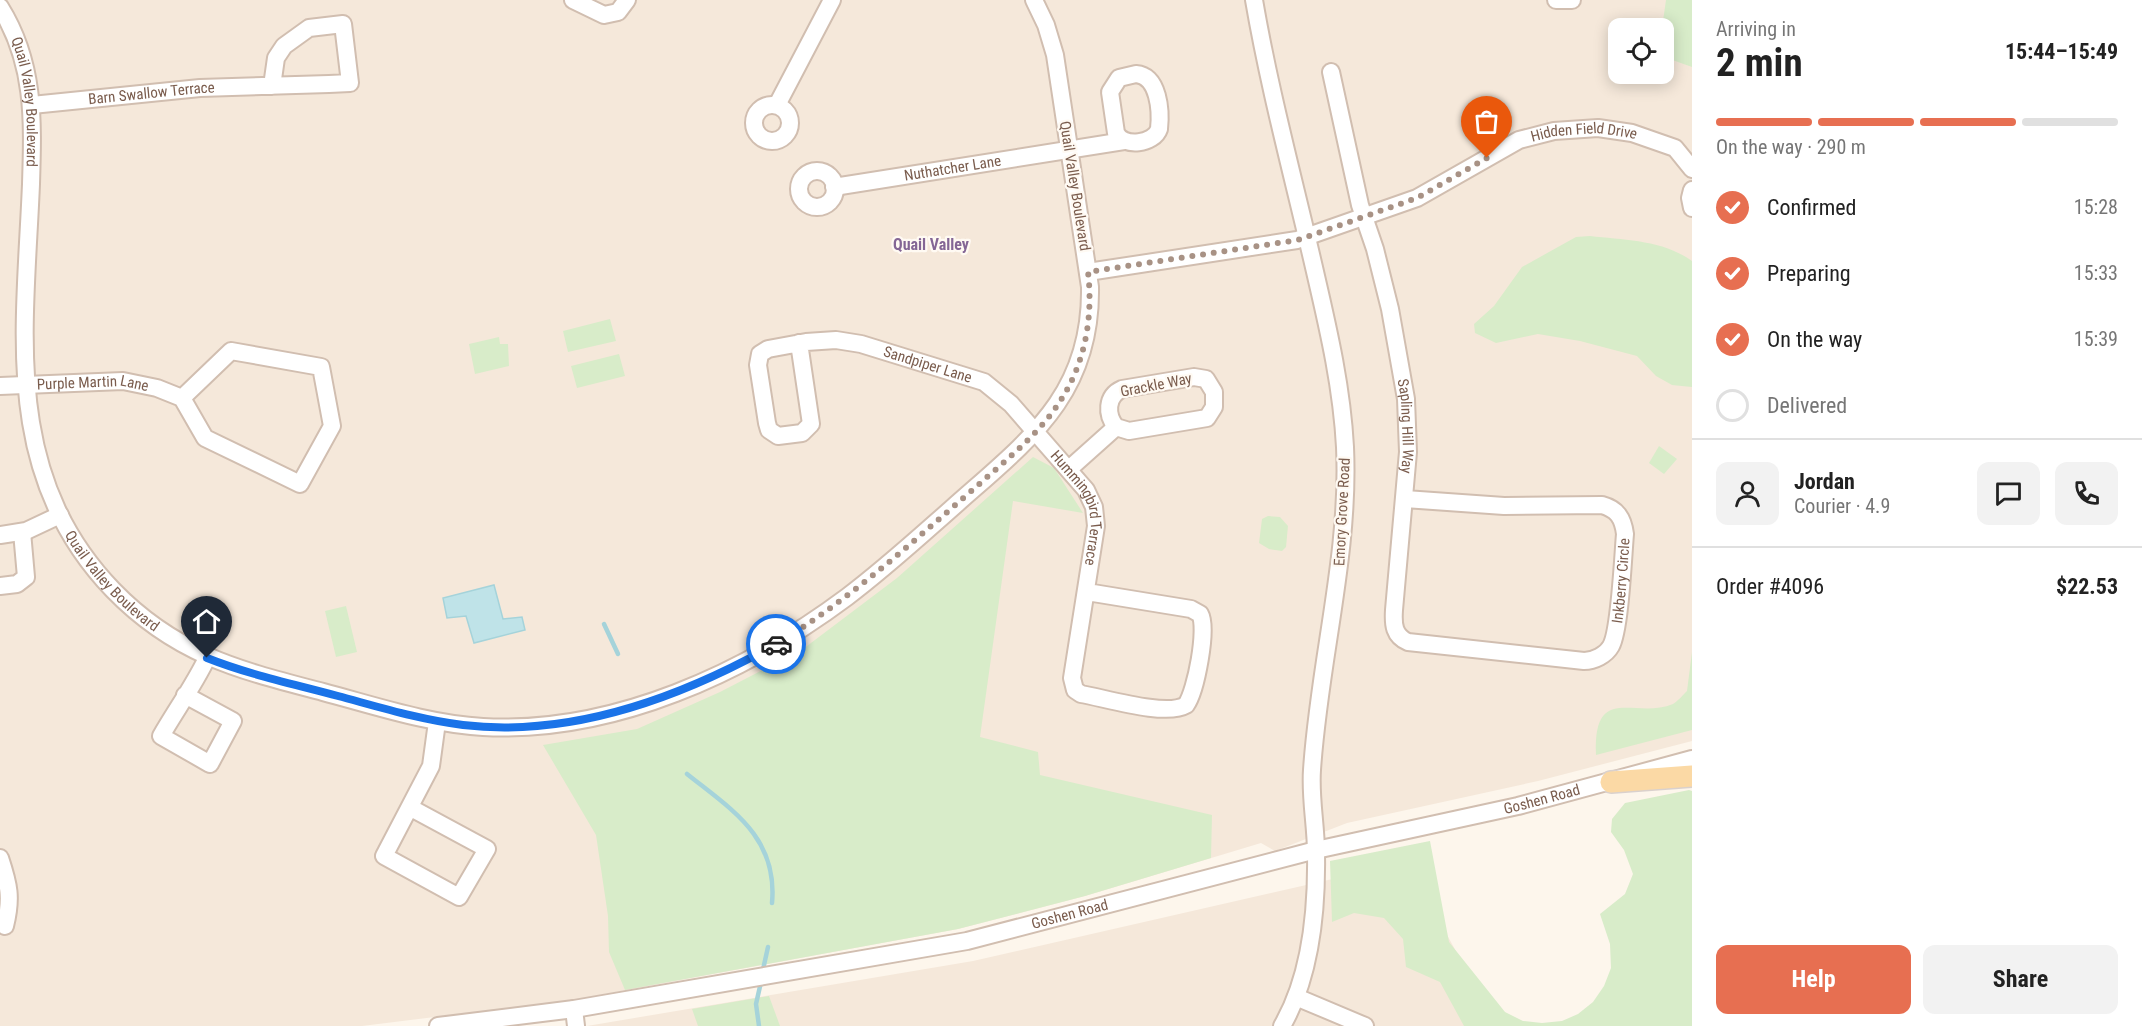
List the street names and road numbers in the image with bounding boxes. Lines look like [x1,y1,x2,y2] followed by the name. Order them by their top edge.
[7,34,41,167] street label: Quail Valley Boulevard
[87,79,215,108] street label: Barn Swallow Terrace
[1529,119,1640,146] street label: Hidden Field Drive
[1056,120,1094,252] street label: Quail Valley Boulevard
[903,152,1002,185] street label: Nuthatcher Lane
[881,342,974,387] street label: Sandpiper Lane
[1119,369,1193,401] street label: Grackle Way
[36,372,150,395] street label: Purple Martin Lane
[1394,377,1417,474] street label: Sapling Hill Way
[1047,447,1105,567] street label: Hummingbird Terrace
[1330,457,1354,567] street label: Emory Grove Road
[61,527,163,635] street label: Quail Valley Boulevard
[1608,538,1634,624] street label: Inkberry Circle
[1502,781,1582,818] street label: Goshen Road
[1029,896,1110,933] street label: Goshen Road

